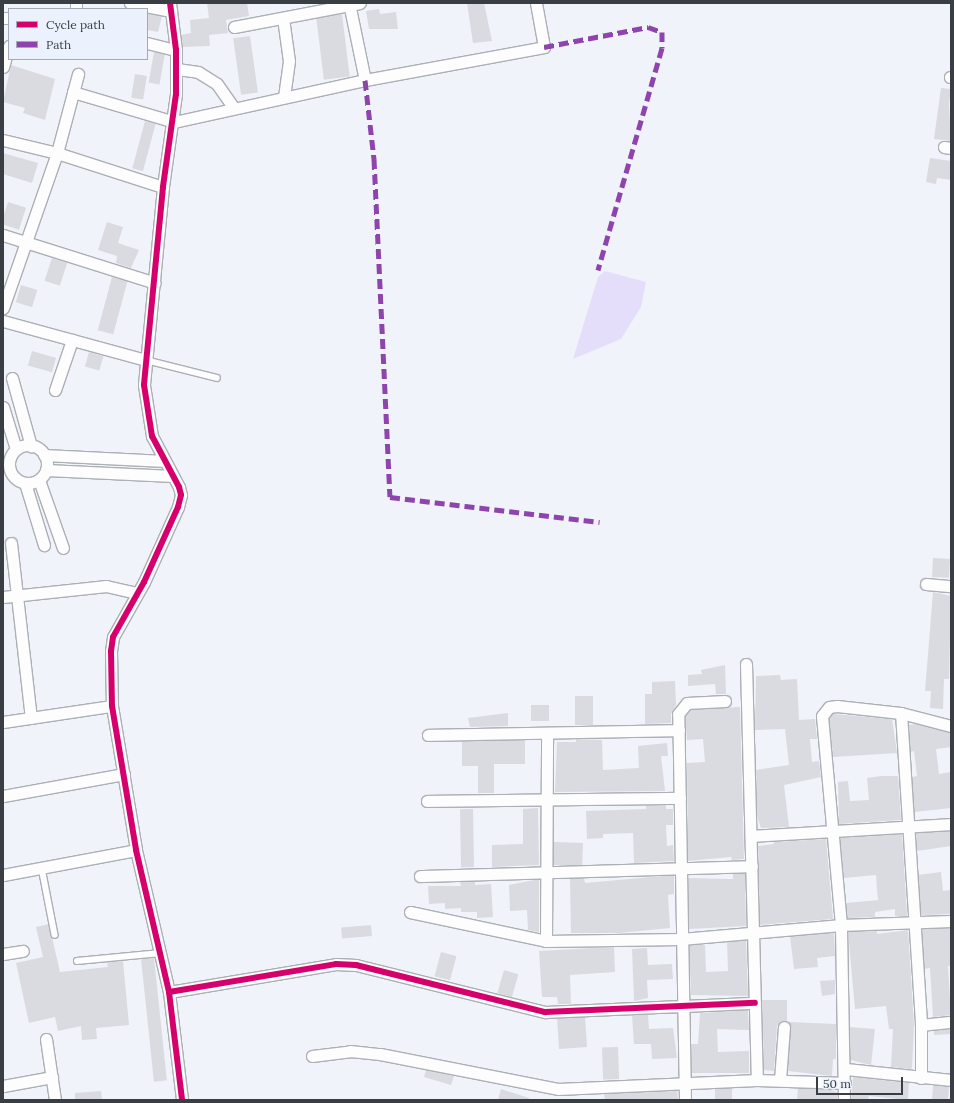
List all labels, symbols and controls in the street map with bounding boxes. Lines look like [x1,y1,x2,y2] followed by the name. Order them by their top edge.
[8,8,148,60] legend
[46,17,105,32] text: Cycle path
[46,37,71,52] text: Path
[818,1069,905,1095] scale bar
[823,1076,851,1091] text: 50 m

